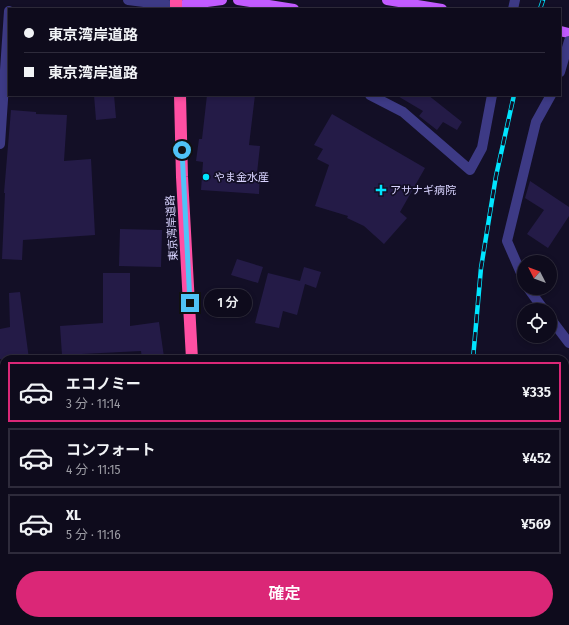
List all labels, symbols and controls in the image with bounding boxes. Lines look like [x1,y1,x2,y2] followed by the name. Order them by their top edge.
[48,26,138,44] text: 東京湾岸道路
[48,64,138,82] text: 東京湾岸道路
[173,141,191,159] route start
[214,171,269,184] place label: やま金水産
[201,172,211,182] marker: やま金水産
[375,184,387,196] marker: アサナギ病院
[390,184,456,197] place label: アサナギ病院
[164,195,180,261] street label: 東京湾岸道路
[517,255,557,295] north arrow
[517,255,557,343] map controls
[204,289,252,317] callout: 1 分
[181,294,199,312] route end
[217,295,239,310] text: 1 分
[517,303,557,343] button: locate
[18,374,54,410] icon: car
[66,375,141,393] text: エコノミー
[522,383,551,401] text: ¥335
[66,396,120,411] text: 3 分 · 11:14
[18,440,54,476] icon: car
[66,441,156,459] text: コンフォート
[522,449,551,467] text: ¥452
[66,462,120,477] text: 4 分 · 11:15
[18,506,54,542] icon: car
[66,506,81,524] text: XL
[521,515,551,533] text: ¥569
[66,527,121,542] text: 5 分 · 11:16
[16,571,553,617] button: 確定

